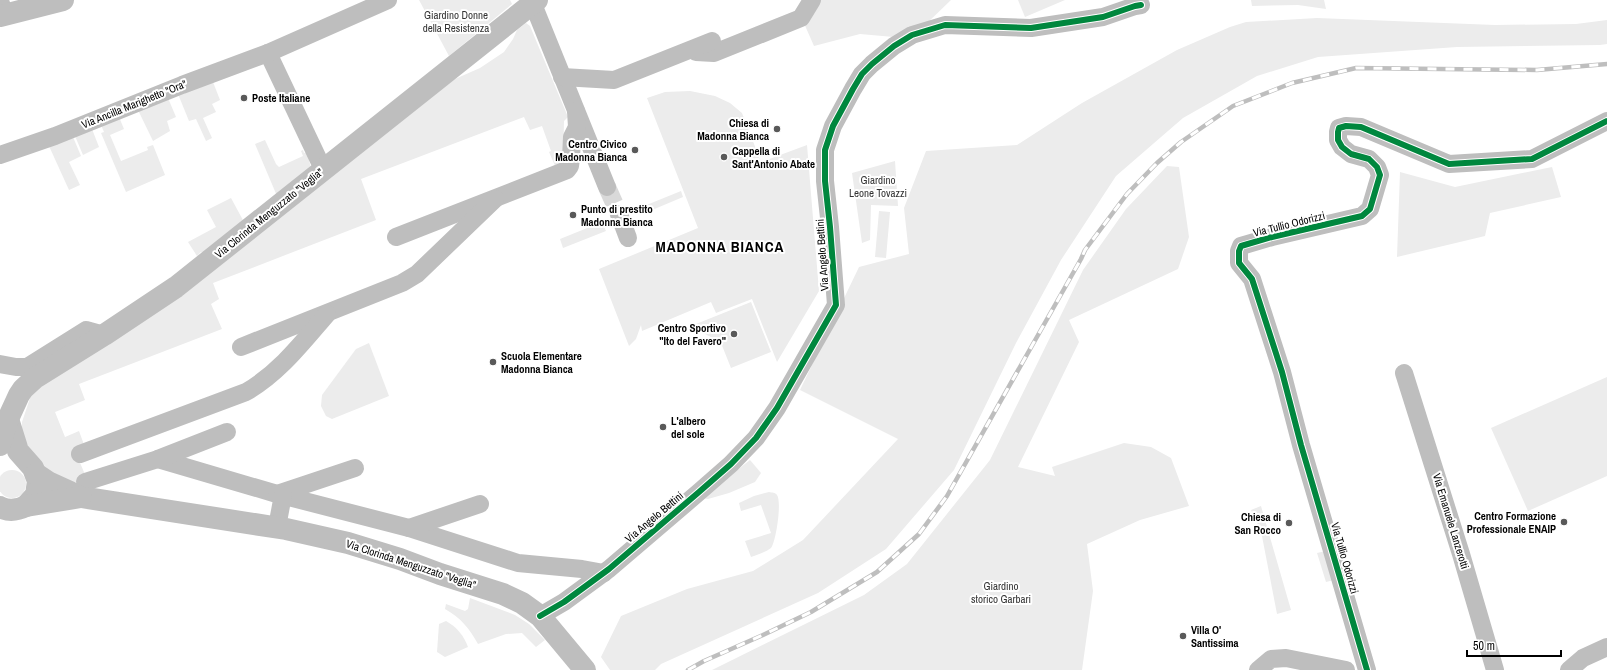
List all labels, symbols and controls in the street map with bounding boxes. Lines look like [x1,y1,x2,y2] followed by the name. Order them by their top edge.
[423,8,489,35] park label: Giardino Donne della Resistenza
[79,77,189,131] street label: Via Ancilla Marighetto "Ora"
[252,91,310,105] place label: Poste Italiane
[239,93,249,103] marker: Poste Italiane
[697,116,769,143] place label: Chiesa di Madonna Bianca
[772,124,782,134] marker: Chiesa di Madonna Bianca
[555,137,627,164] place label: Centro Civico Madonna Bianca
[732,144,815,171] place label: Cappella di Sant'Antonio Abate
[630,145,640,155] marker: Centro Civico Madonna Bianca
[719,152,729,162] marker: Cappella di Sant'Antonio Abate
[212,165,326,261] street label: Via Clorinda Menguzzato "Veglia"
[849,173,907,200] park label: Giardino Leone Tovazzi
[581,202,653,229] place label: Punto di prestito Madonna Bianca
[1252,208,1326,240] street label: Via Tullio Odorizzi
[568,210,578,220] marker: Punto di prestito Madonna Bianca
[813,219,831,291] street label: Via Angelo Bettini
[655,236,785,257] district label: MADONNA BIANCA
[658,321,726,348] place label: Centro Sportivo "Ito del Favero"
[729,329,739,339] marker: Centro Sportivo "Ito del Favero"
[501,349,582,376] place label: Scuola Elementare Madonna Bianca
[488,357,498,367] marker: Scuola Elementare Madonna Bianca
[671,414,706,441] place label: L'albero del sole
[658,422,668,432] marker: L'albero del sole
[1430,472,1472,570] street label: Via Emanuele Lanzerotti
[622,488,686,546] street label: Via Angelo Bettini
[1467,509,1556,536] place label: Centro Formazione Professionale ENAIP
[1234,510,1281,537] place label: Chiesa di San Rocco
[1559,517,1569,527] marker: Centro Formazione Professionale ENAIP
[1284,518,1294,528] marker: Chiesa di San Rocco
[1328,521,1362,595] street label: Via Tullio Odorizzi
[344,536,478,592] street label: Via Clorinda Menguzzato "Veglia"
[971,579,1031,606] park label: Giardino storico Garbari
[1191,623,1239,650] place label: Villa O' Santissima
[1178,631,1188,641] marker: Villa O' Santissima
[1467,632,1561,658] scale bar
[1473,638,1495,654] text: 50 m

